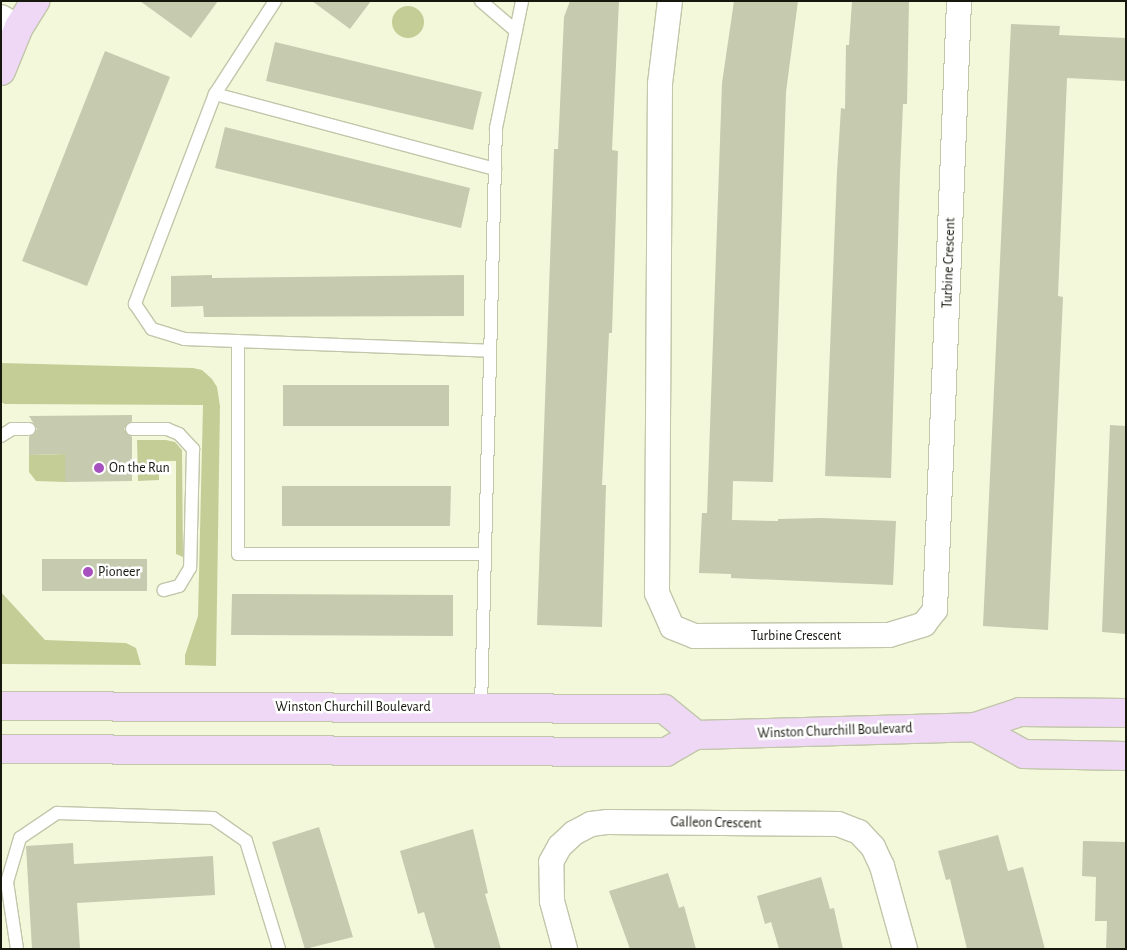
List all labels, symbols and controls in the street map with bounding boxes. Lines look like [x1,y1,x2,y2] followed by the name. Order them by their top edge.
[939,217,959,309] street label: Turbine Crescent
[109,460,170,476] place label: On the Run
[93,462,105,474] marker: On the Run
[98,564,140,580] place label: Pioneer
[82,566,94,578] marker: Pioneer
[751,628,841,644] street label: Turbine Crescent
[275,699,431,715] street label: Winston Churchill Boulevard
[757,720,913,742] street label: Winston Churchill Boulevard
[670,814,762,832] street label: Galleon Crescent

